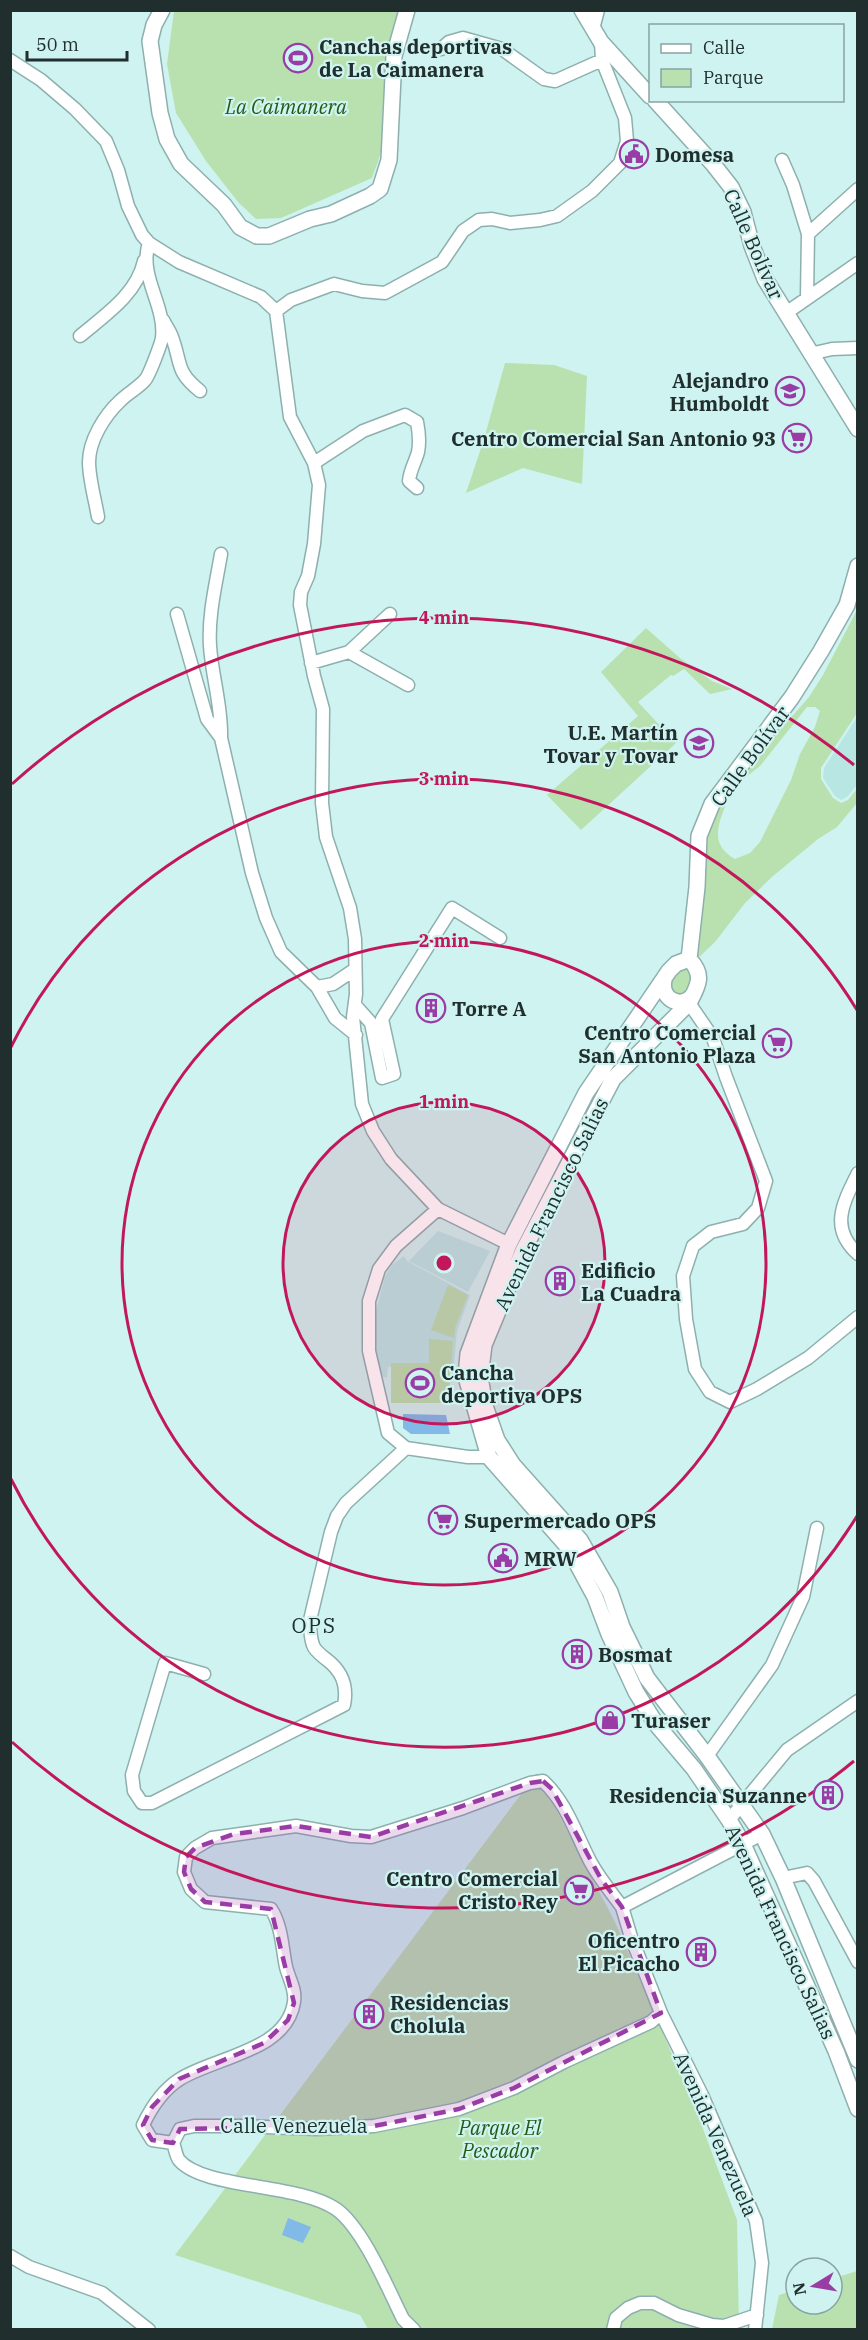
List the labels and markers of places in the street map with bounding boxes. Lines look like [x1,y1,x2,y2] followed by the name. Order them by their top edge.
[319,33,512,83] place label: Canchas deportivas de La Caimanera
[282,42,314,74] sports icon: Canchas deportivas de La Caimanera
[618,138,650,170] public building icon: Domesa
[655,141,734,168] place label: Domesa
[670,367,770,417] place label: Alejandro Humboldt
[774,375,806,407] school or university icon: Alejandro Humboldt
[781,422,813,454] supermarket icon: Centro Comercial San Antonio 93
[451,425,776,452] place label: Centro Comercial San Antonio 93
[544,719,678,769] place label: U.E. Martín Tovar y Tovar
[683,727,715,759] school or university icon: U.E. Martín Tovar y Tovar
[415,992,447,1024] building icon: Torre A
[452,995,527,1022] place label: Torre A
[578,1019,756,1069] place label: Centro Comercial San Antonio Plaza
[761,1027,793,1059] supermarket icon: Centro Comercial San Antonio Plaza
[434,1253,454,1273] centre of rings
[581,1257,681,1307] place label: Edificio La Cuadra
[544,1265,576,1297] building icon: Edificio La Cuadra
[441,1359,582,1409] place label: Cancha deportiva OPS
[404,1367,436,1399] sports icon: Cancha deportiva OPS
[427,1504,459,1536] supermarket icon: Supermercado OPS
[464,1507,656,1534] place label: Supermercado OPS
[487,1542,519,1574] public building icon: MRW
[524,1545,577,1572] place label: MRW
[561,1638,593,1670] building icon: Bosmat
[598,1641,673,1668] place label: Bosmat
[594,1704,626,1736] shop icon: Turaser
[631,1707,711,1734] place label: Turaser
[812,1779,844,1811] building icon: Residencia Suzanne
[609,1782,807,1809] place label: Residencia Suzanne
[386,1865,559,1915] place label: Centro Comercial Cristo Rey
[563,1874,595,1906] supermarket icon: Centro Comercial Cristo Rey
[578,1927,680,1977] place label: Oficentro El Picacho
[685,1936,717,1968] building icon: Oficentro El Picacho
[390,1989,509,2039] place label: Residencias Cholula
[353,1998,385,2030] building icon: Residencias Cholula

